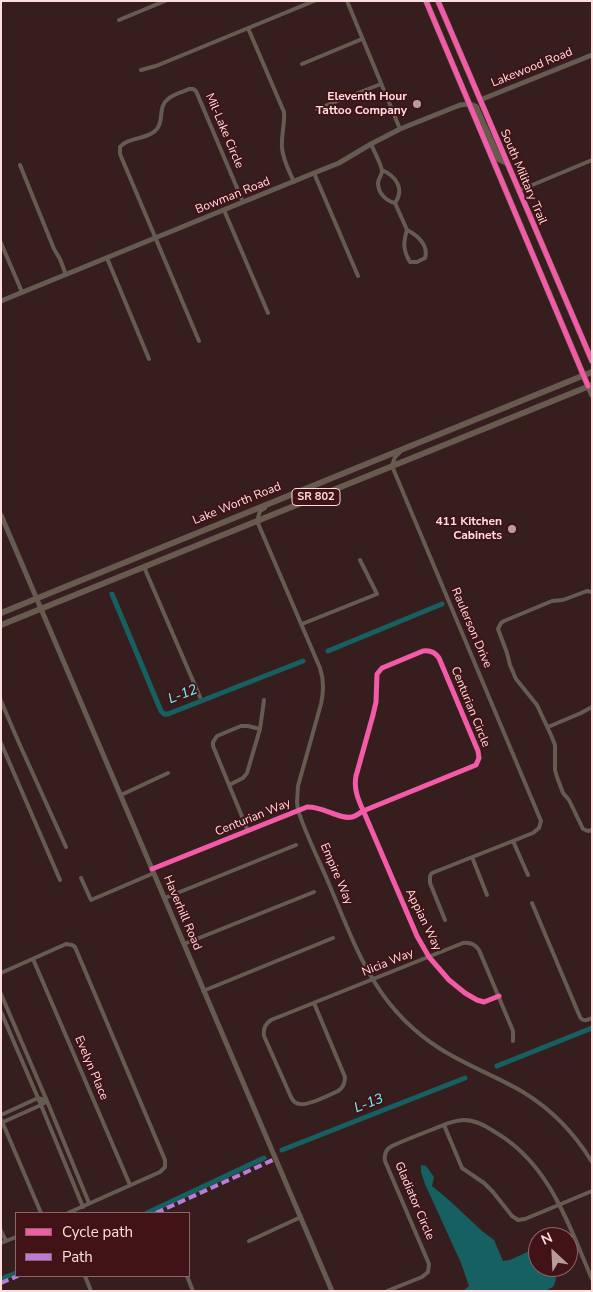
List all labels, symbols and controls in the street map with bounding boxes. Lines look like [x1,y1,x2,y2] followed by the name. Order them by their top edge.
[489,45,575,91] street label: Lakewood Road
[316,90,407,118] place label: Eleventh Hour Tattoo Company
[202,91,246,171] street label: Mil-Lake Circle
[411,98,423,110] marker: Eleventh Hour Tattoo Company
[496,127,550,227] street label: South Military Trail
[194,174,272,218] street label: Bowman Road
[191,480,283,528] street label: Lake Worth Road
[292,488,340,506] road number: SR 802
[435,515,502,543] place label: 411 Kitchen Cabinets
[506,523,518,535] marker: 411 Kitchen Cabinets
[448,586,494,670] street label: Raulerson Drive
[447,665,493,749] street label: Centurian Circle
[166,682,200,708] water label: L-12
[213,796,293,840] street label: Centurian Way
[317,841,355,907] street label: Empire Way
[160,873,204,953] street label: Haverhill Road
[402,887,444,953] street label: Appian Way
[360,946,416,980] street label: Nicia Way
[71,1034,111,1102] street label: Evelyn Place
[352,1091,386,1117] water label: L-13
[391,1160,437,1242] street label: Gladiator Circle
[15,1212,190,1277] legend
[62,1222,133,1242] text: Cycle path
[528,1227,578,1277] north arrow
[538,1228,556,1250] text: N
[62,1247,93,1267] text: Path

